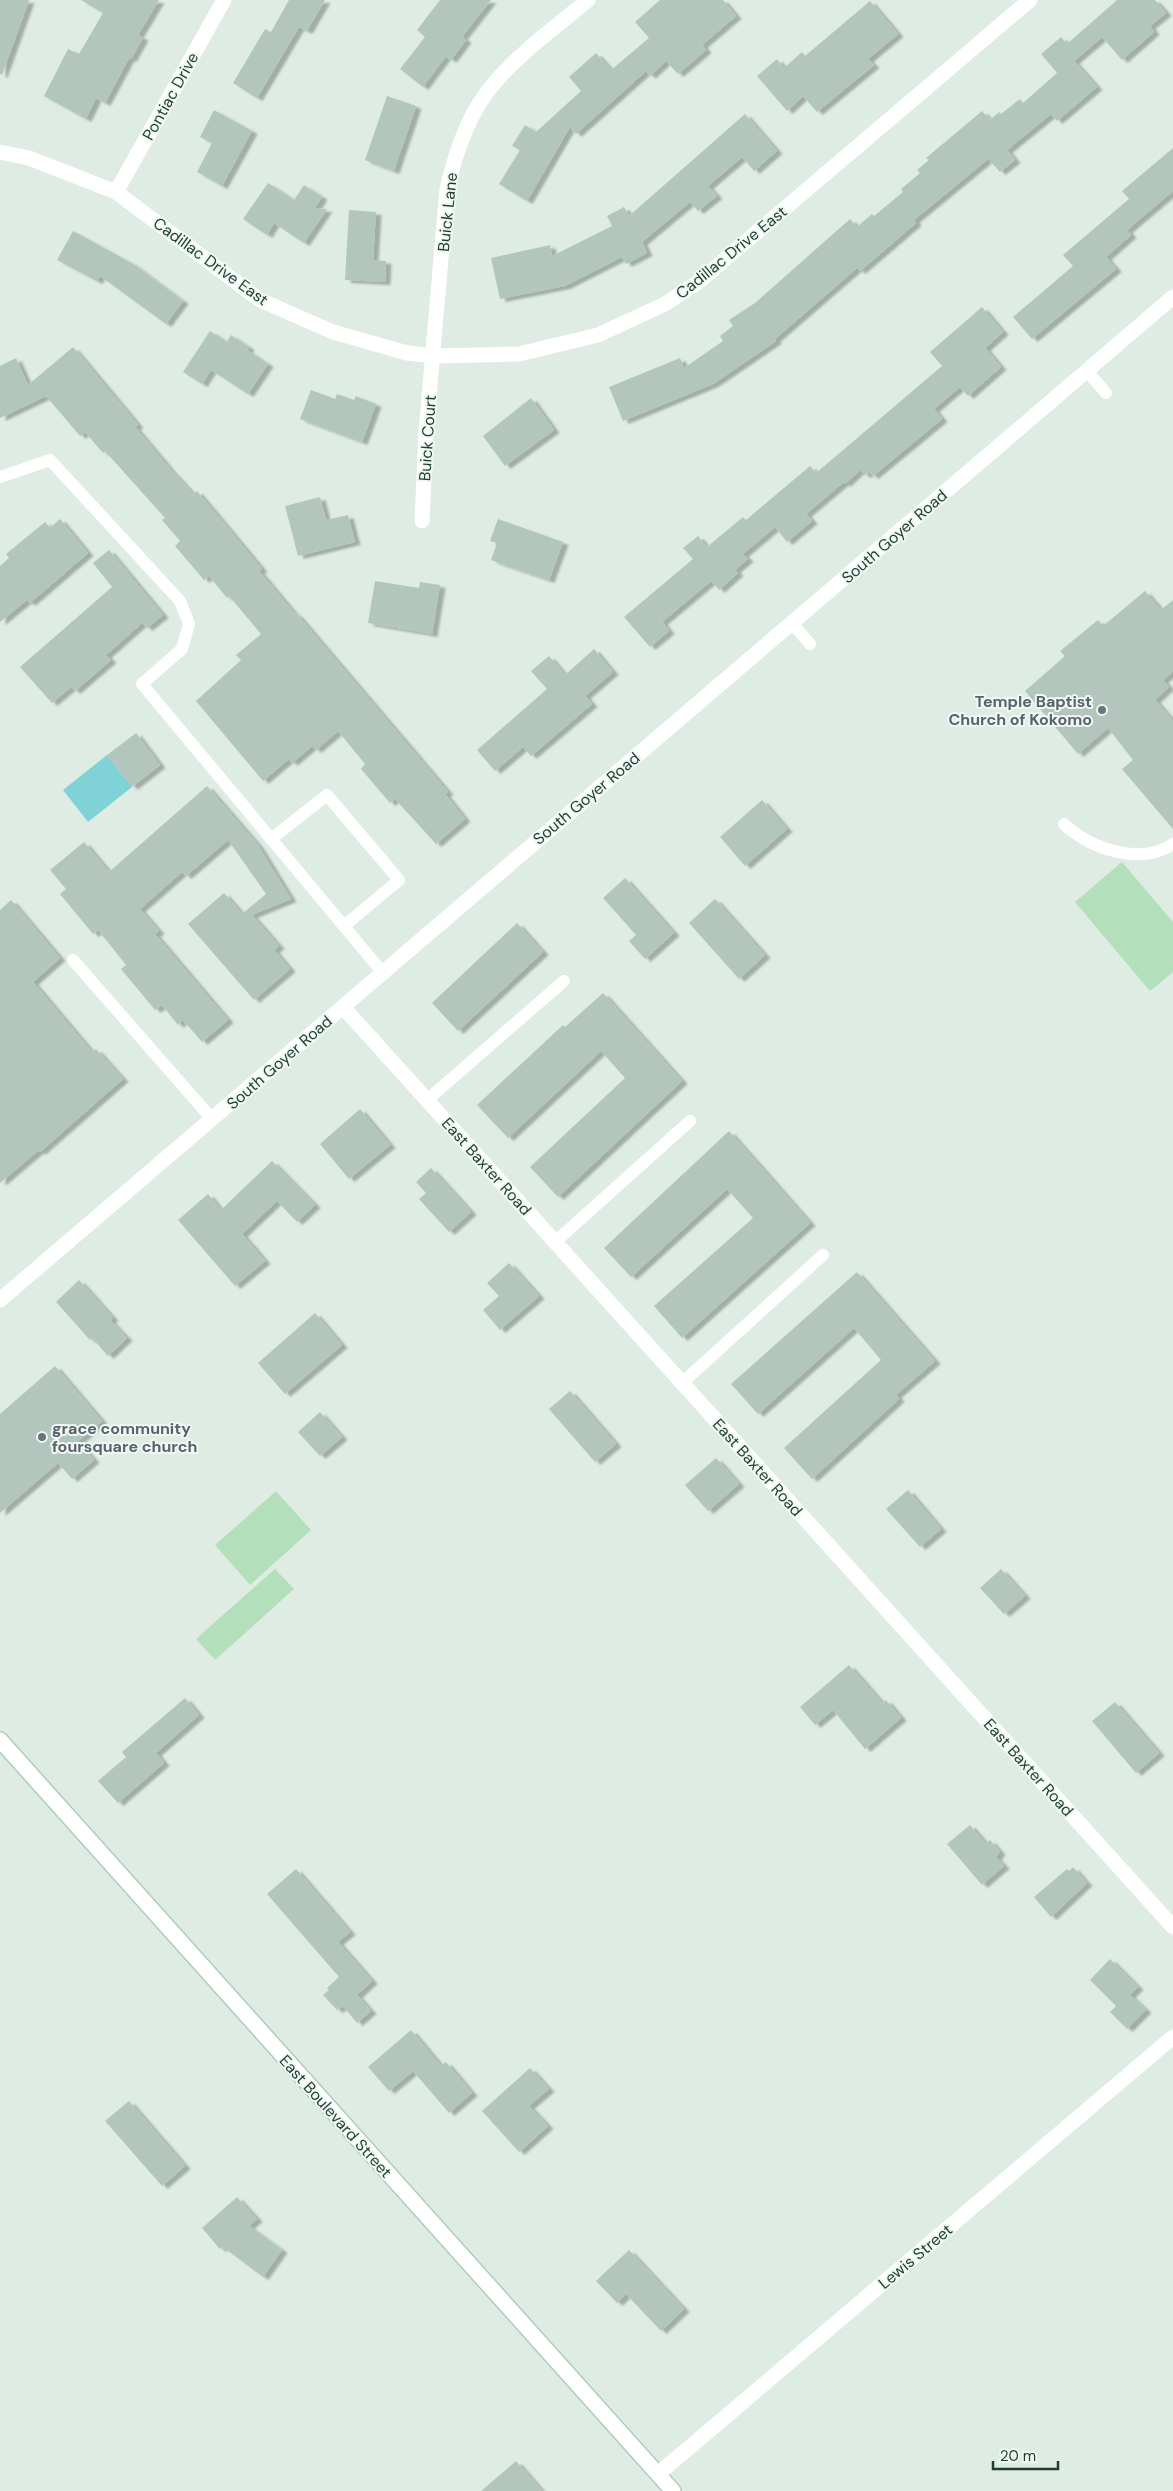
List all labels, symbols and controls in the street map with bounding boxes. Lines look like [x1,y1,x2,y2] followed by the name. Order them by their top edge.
[138,48,203,144] street label: Pontiac Drive
[433,171,462,253] street label: Buick Lane
[671,201,791,304] street label: Cadillac Drive East
[149,213,272,310] street label: Cadillac Drive East
[414,394,441,482] street label: Buick Court
[837,485,952,588] street label: South Goyer Road
[949,691,1092,730] place label: Temple Baptist Church of Kokomo
[1096,704,1108,716] marker: Temple Baptist Church of Kokomo
[529,747,644,849] street label: South Goyer Road
[222,1011,337,1114] street label: South Goyer Road
[437,1113,536,1220] street label: East Baxter Road
[708,1414,807,1521] street label: East Baxter Road
[52,1418,197,1457] place label: grace community foursquare church
[36,1431,48,1443] marker: grace community foursquare church
[979,1714,1078,1821] street label: East Baxter Road
[275,2050,396,2182] street label: East Boulevard Street
[874,2219,957,2294] street label: Lewis Street
[993,2438,1058,2470] scale bar
[1000,2446,1036,2466] text: 20 m

